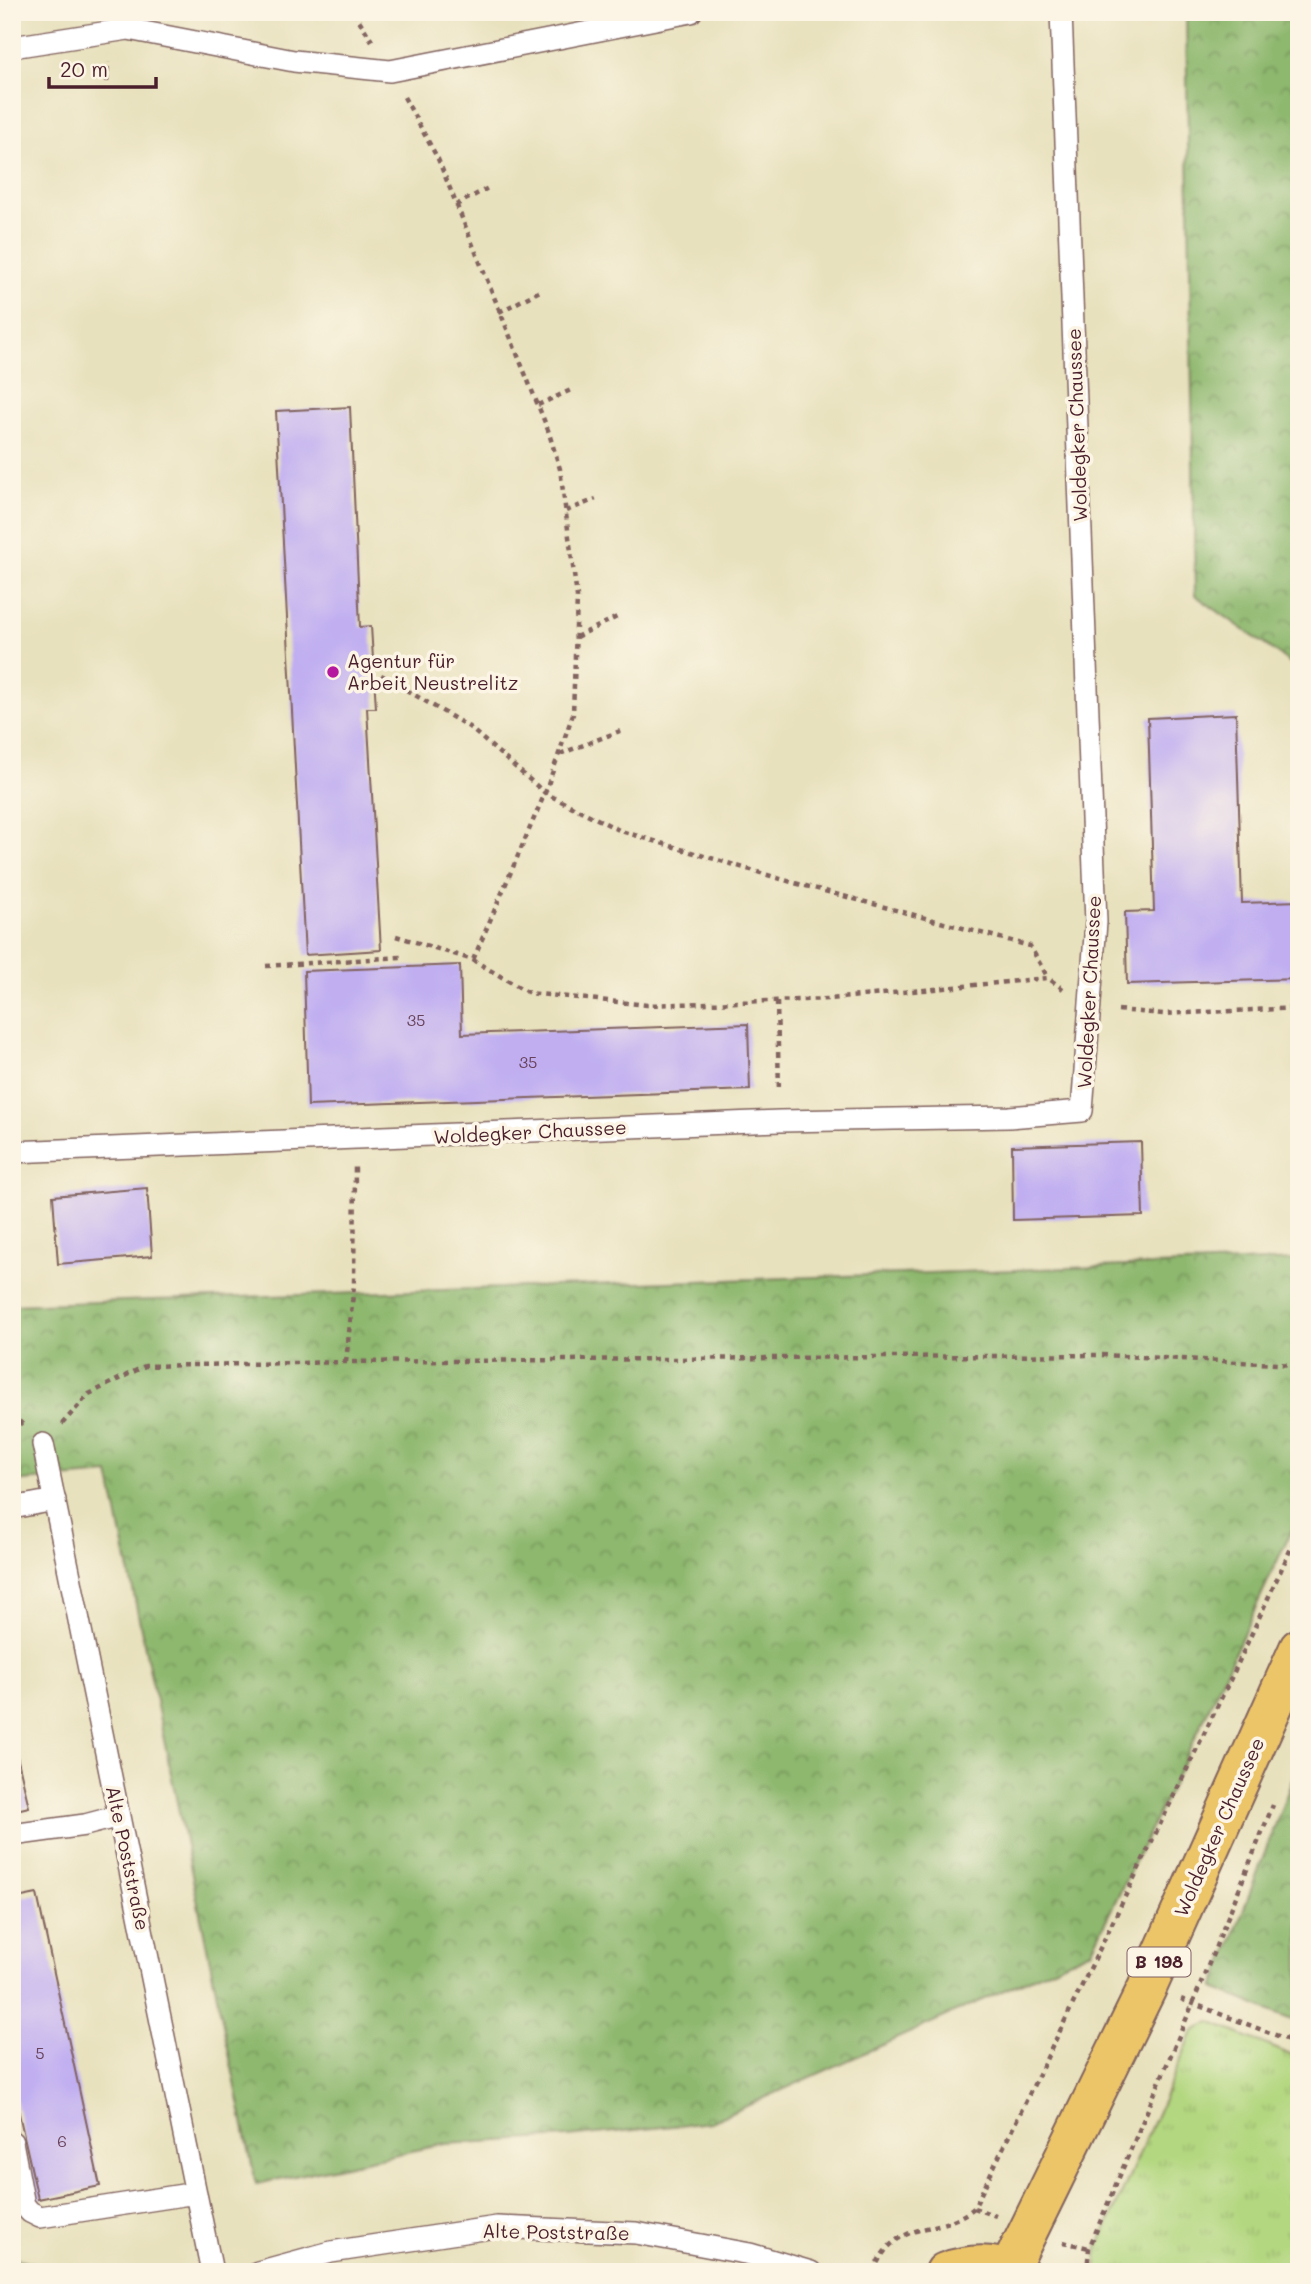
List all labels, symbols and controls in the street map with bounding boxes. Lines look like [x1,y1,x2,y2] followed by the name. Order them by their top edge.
[49,46,156,90] scale bar
[60,55,108,82] text: 20 m
[1061,328,1092,522] street label: Woldegker Chaussee
[347,648,518,695] place label: Agentur für Arbeit Neustrelitz
[325,664,341,680] marker: Agentur für Arbeit Neustrelitz
[1071,895,1106,1089] street label: Woldegker Chaussee
[407,1009,425,1030] house number: 35
[519,1051,537,1072] house number: 35
[433,1114,627,1149] street label: Woldegker Chaussee
[1168,1733,1269,1920] street label: Woldegker Chaussee
[101,1783,156,1933] street label: Alte Poststraße
[1128,1948,1190,1976] road number: B 198
[35,2042,45,2063] house number: 5
[57,2130,67,2151] house number: 6
[482,2218,630,2245] street label: Alte Poststraße

